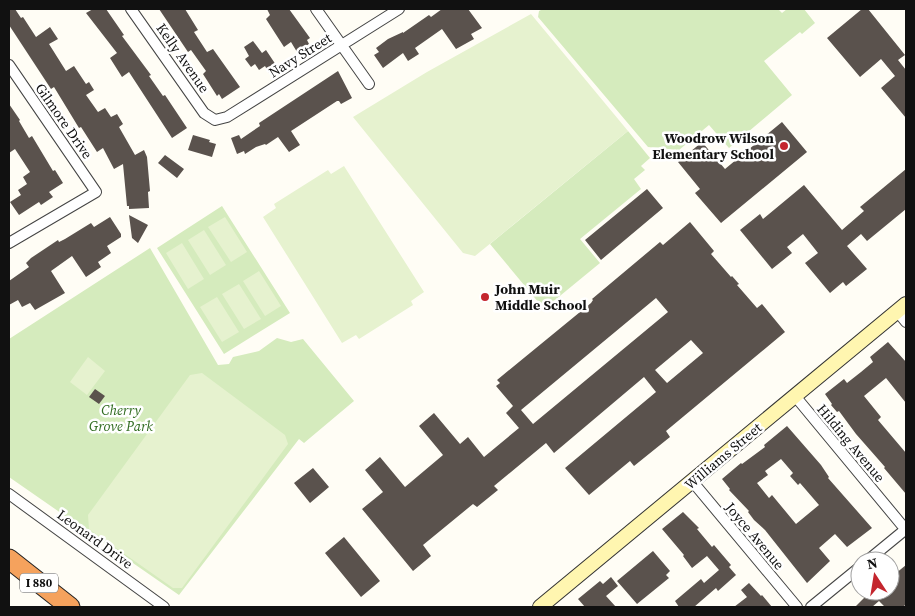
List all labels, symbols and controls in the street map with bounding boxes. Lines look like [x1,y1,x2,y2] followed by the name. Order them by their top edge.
[152,19,214,97] street label: Kelly Avenue
[265,28,336,82] street label: Navy Street
[31,79,97,163] street label: Gilmore Drive
[652,128,774,164] place label: Woodrow Wilson Elementary School
[778,140,790,152] marker: Woodrow Wilson Elementary School
[494,279,587,315] place label: John Muir Middle School
[479,291,491,303] marker: John Muir Middle School
[89,400,153,436] park label: Cherry Grove Park
[812,400,890,486] street label: Hilding Avenue
[680,417,766,494] street label: Williams Street
[720,497,789,574] street label: Joyce Avenue
[53,505,137,573] street label: Leonard Drive
[850,551,900,601] north arrow
[865,552,879,574] text: N
[20,574,58,592] road number: I 880

